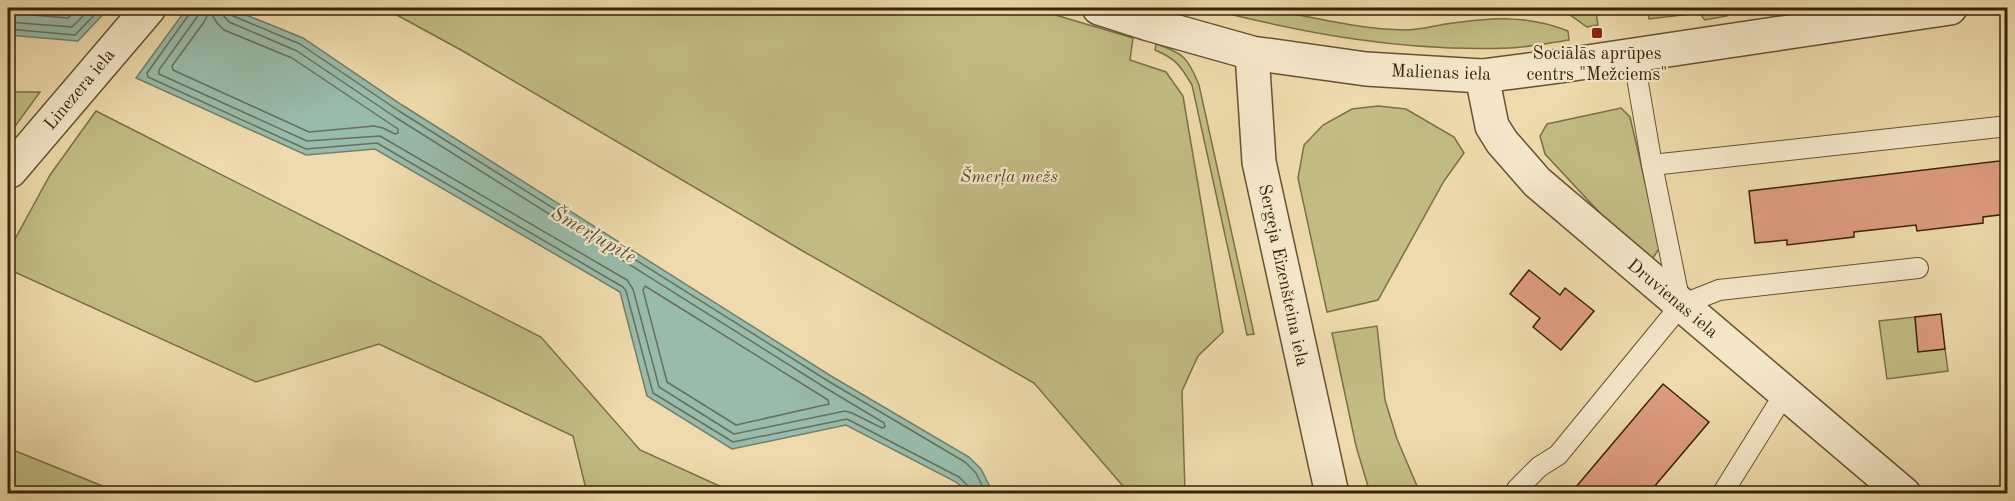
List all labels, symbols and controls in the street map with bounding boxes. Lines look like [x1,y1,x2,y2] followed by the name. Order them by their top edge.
[1590,26,1604,40] marker: Sociālās aprūpes centrs "Mežciems"
[1527,45,1667,84] place label: Sociālās aprūpes centrs "Mežciems"
[41,46,119,133] street label: Linezera iela
[1391,62,1492,84] street label: Malienas iela
[960,165,1058,187] park label: Šmerļa mežs
[1255,183,1311,368] street label: Sergeja Eizenšteina iela
[547,200,641,268] water label: Šmerļupīte
[1624,256,1721,342] street label: Druvienas iela

